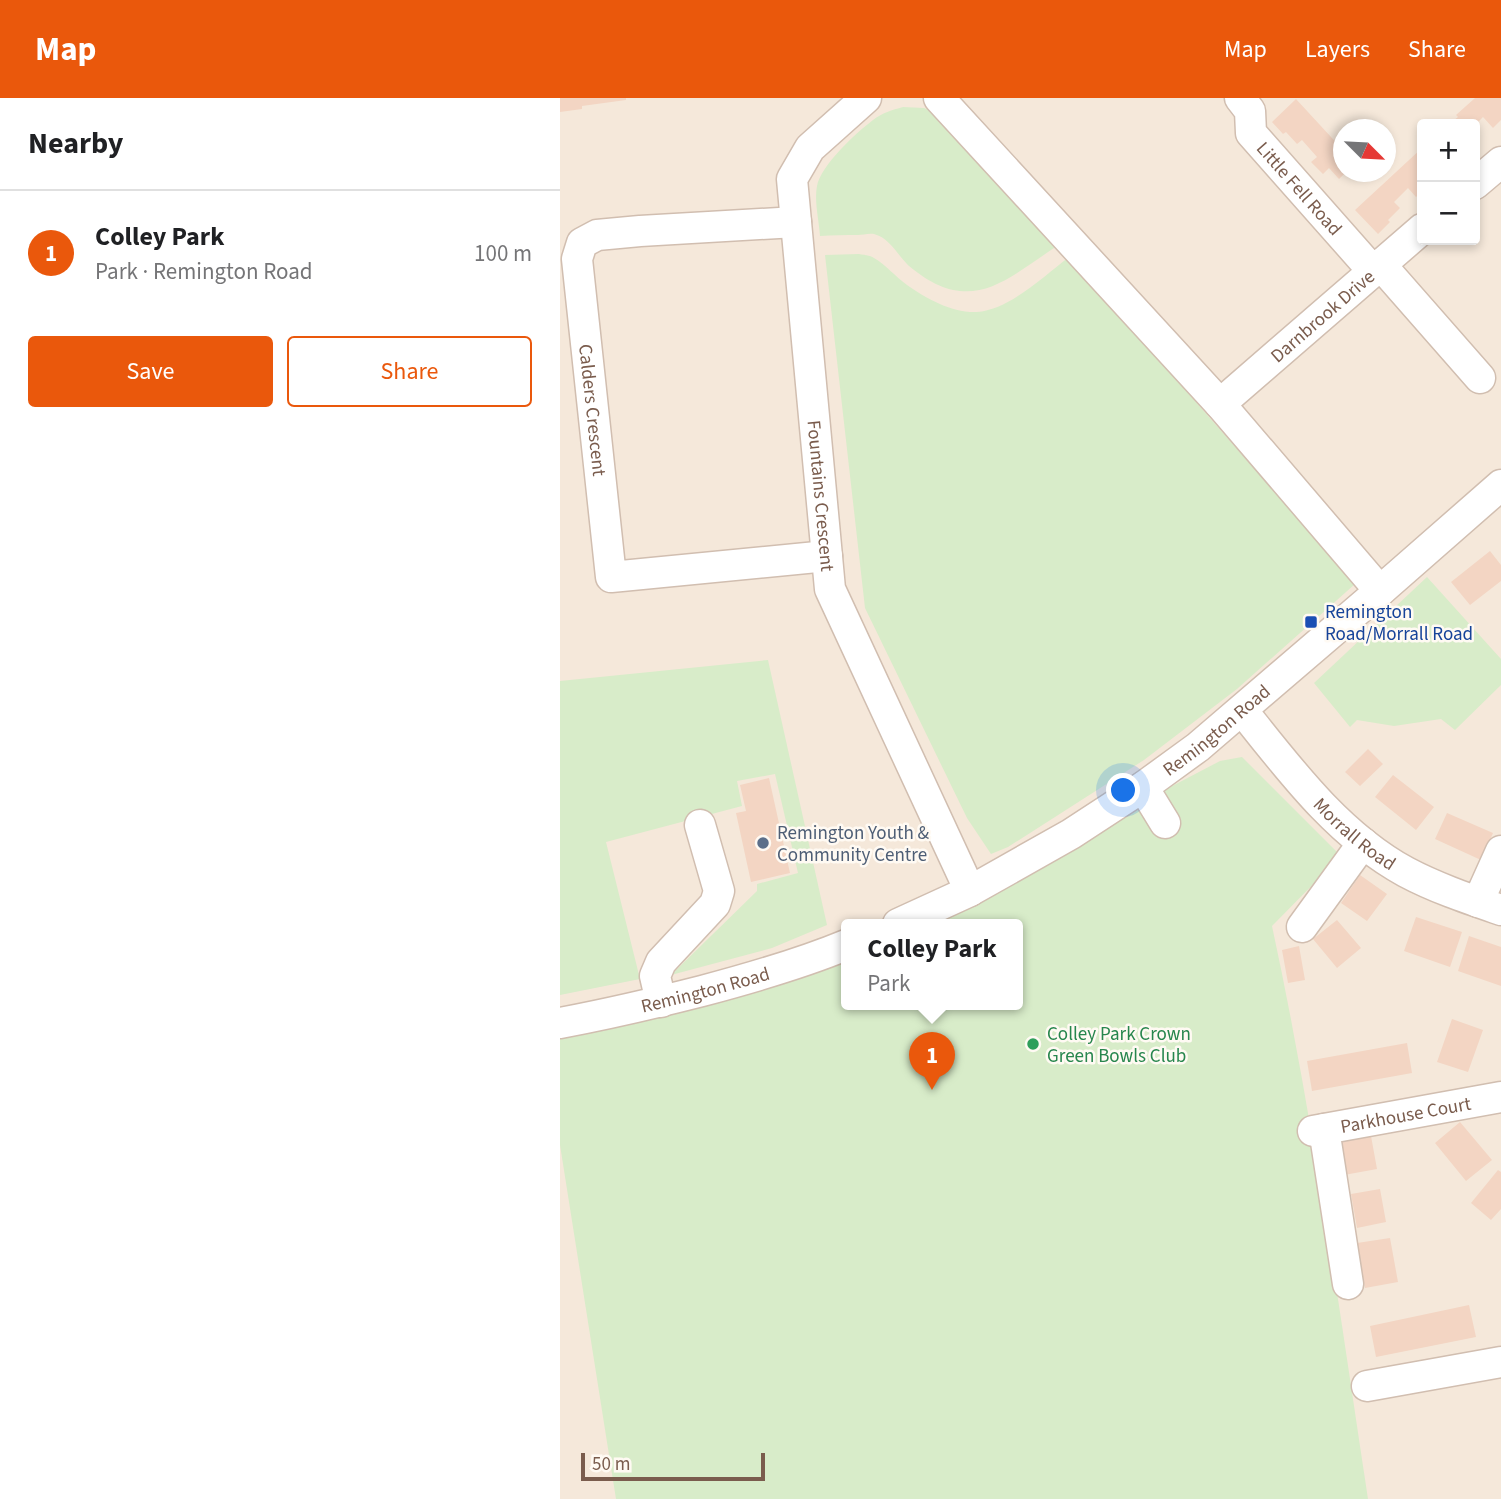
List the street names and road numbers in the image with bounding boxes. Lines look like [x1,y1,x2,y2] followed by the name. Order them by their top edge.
[1250,136,1348,242] street label: Little Fell Road
[1265,264,1381,370] street label: Darnbrook Drive
[571,343,612,478] street label: Calders Crescent
[799,419,840,573] street label: Fountains Crescent
[1158,679,1277,783] street label: Remington Road
[1306,792,1401,878] street label: Morrall Road
[638,961,773,1020] street label: Remington Road
[1338,1091,1474,1141] street label: Parkhouse Court

